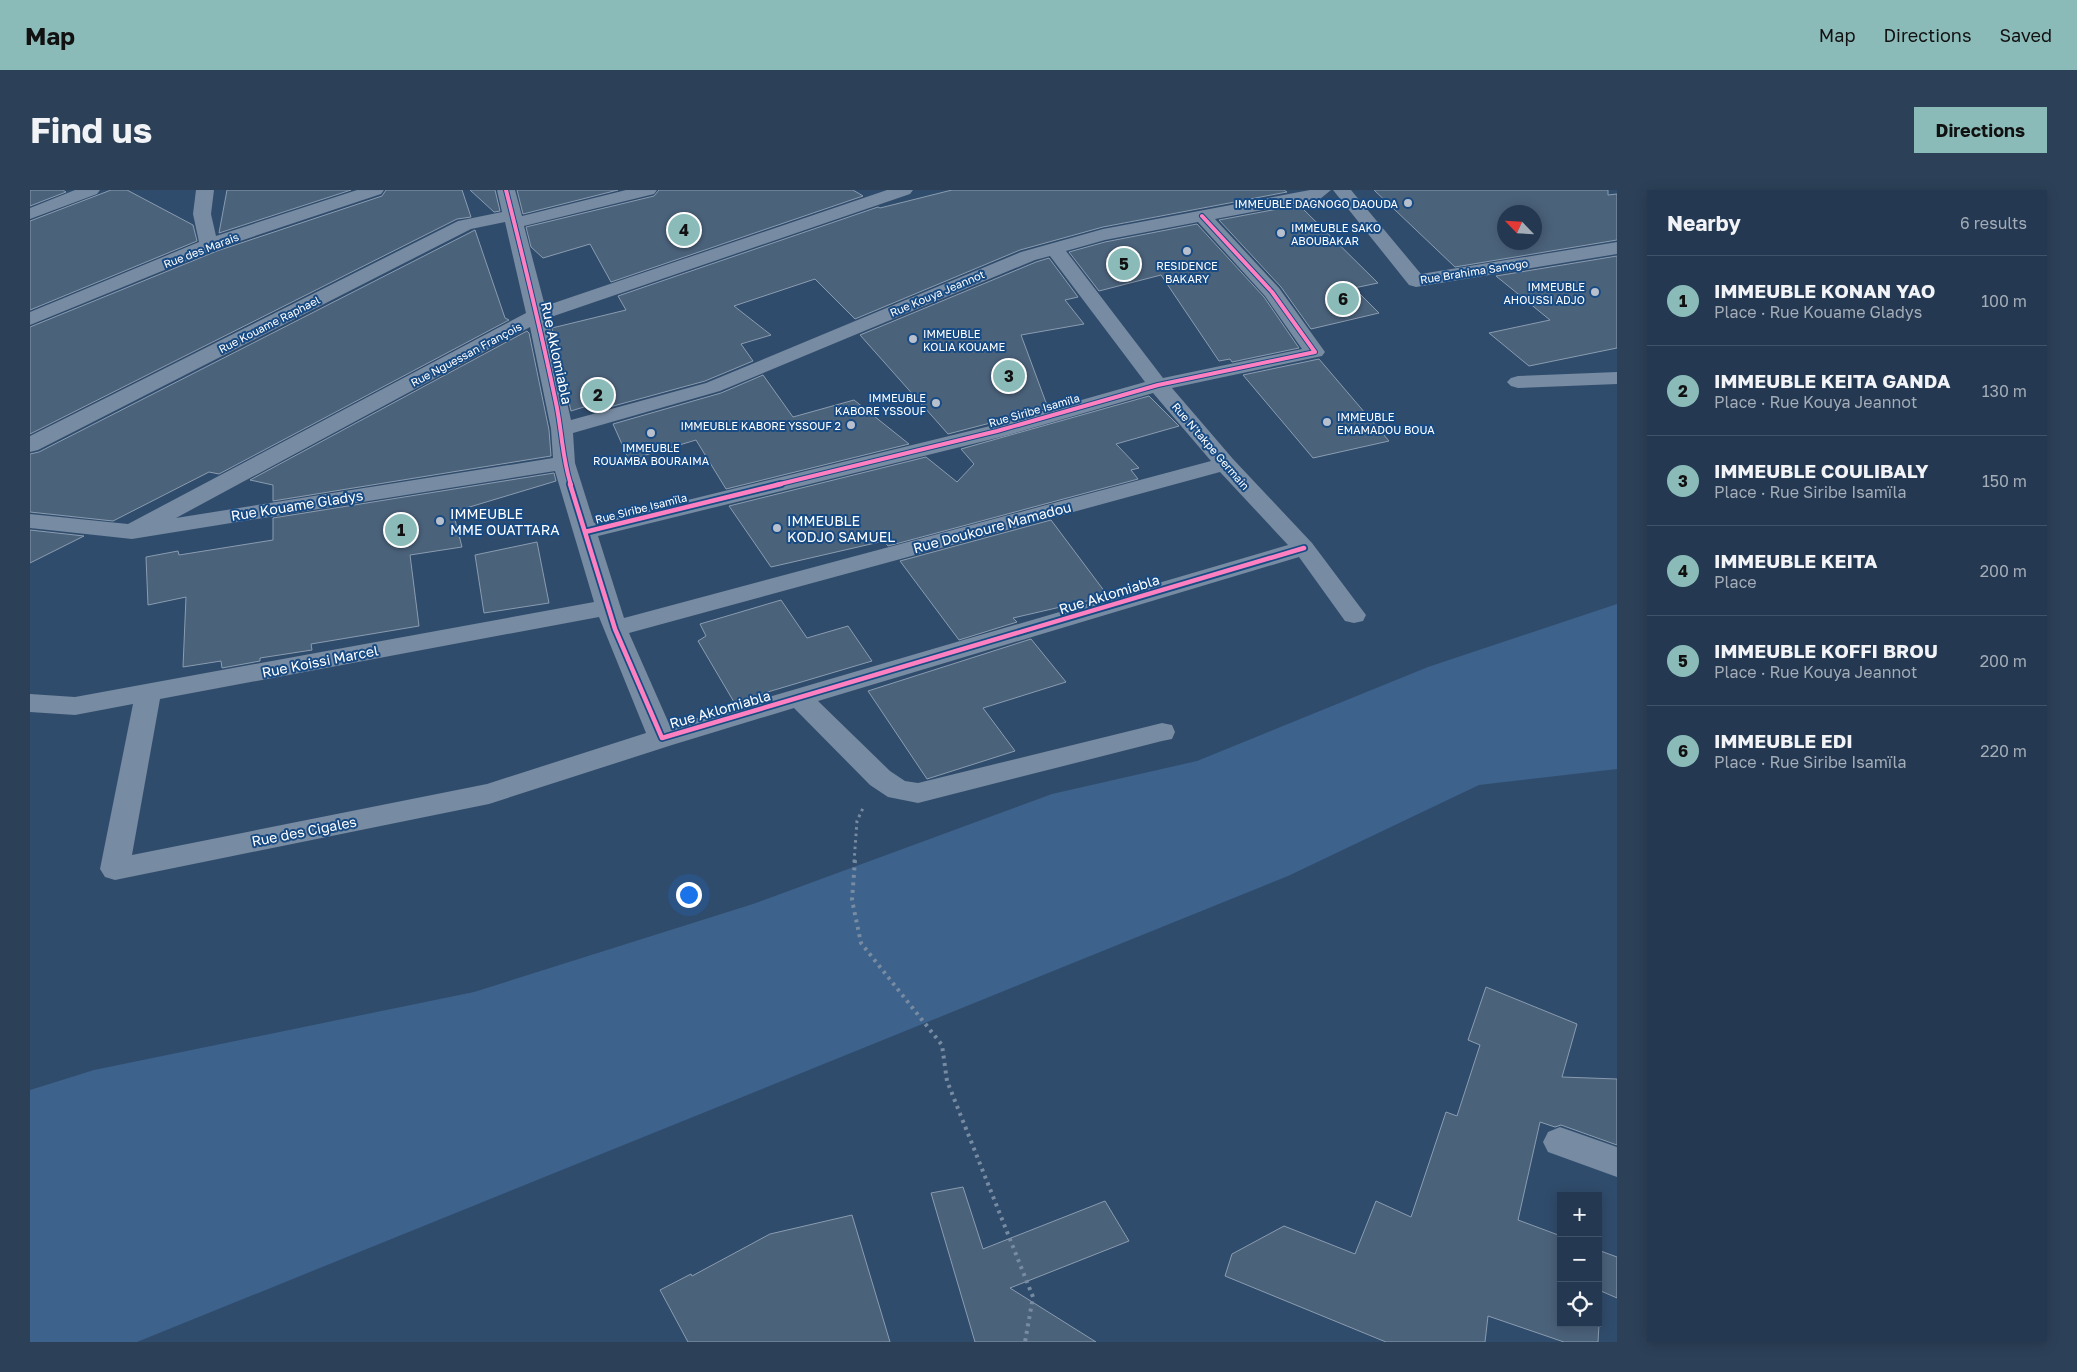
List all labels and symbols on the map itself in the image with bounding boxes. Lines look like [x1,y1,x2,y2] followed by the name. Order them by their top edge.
[1235,197,1399,210] place label: IMMEUBLE DAGNOGO DAOUDA
[1402,197,1414,209] marker: IMMEUBLE DAGNOGO DAOUDA
[1497,205,1542,250] north arrow
[668,211,700,249] pin: 4
[1291,221,1381,247] place label: IMMEUBLE SAKO ABOUBAKAR
[1275,227,1287,239] marker: IMMEUBLE SAKO ABOUBAKAR
[162,230,241,270] street label: Rue des Marais
[1108,245,1140,283] pin: 5
[1181,245,1193,257] marker: RESIDENCE BAKARY
[1419,256,1529,286] street label: Rue Brahima Sanogo
[1156,259,1218,285] place label: RESIDENCE BAKARY
[888,267,986,319] street label: Rue Kouya Jeannot
[1327,280,1359,318] pin: 6
[1504,280,1585,306] place label: IMMEUBLE AHOUSSI ADJO
[1589,286,1601,298] marker: IMMEUBLE AHOUSSI ADJO
[216,293,322,355] street label: Rue Kouame Raphael
[538,300,576,406] street label: Rue Aklomiabla
[408,319,524,389] street label: Rue Nguessan François
[923,327,1005,353] place label: IMMEUBLE KOLIA KOUAME
[907,333,919,345] marker: IMMEUBLE KOLIA KOUAME
[993,357,1025,395] pin: 3
[582,376,614,414] pin: 2
[835,391,926,417] place label: IMMEUBLE KABORE YSSOUF
[987,391,1081,429] street label: Rue Siribe Isamïla
[930,397,942,409] marker: IMMEUBLE KABORE YSSOUF
[1170,400,1252,492] street label: Rue N'takpe Germain
[1337,410,1435,436] place label: IMMEUBLE EMAMADOU BOUA
[1321,416,1333,428] marker: IMMEUBLE EMAMADOU BOUA
[680,419,841,432] place label: IMMEUBLE KABORE YSSOUF 2
[845,419,857,431] marker: IMMEUBLE KABORE YSSOUF 2
[645,427,657,439] marker: IMMEUBLE ROUAMBA BOURAIMA
[593,441,710,467] place label: IMMEUBLE ROUAMBA BOURAIMA
[230,486,364,524] street label: Rue Kouame Gladys
[594,490,688,526] street label: Rue Siribe Isamïla
[911,498,1073,556] street label: Rue Doukoure Mamadou
[450,505,560,538] place label: IMMEUBLE MME OUATTARA
[385,511,417,549] pin: 1
[787,512,895,545] place label: IMMEUBLE KODJO SAMUEL
[434,515,446,527] marker: IMMEUBLE MME OUATTARA
[771,522,783,534] marker: IMMEUBLE KODJO SAMUEL
[1057,571,1161,617] street label: Rue Aklomiabla
[260,641,380,681] street label: Rue Koissi Marcel
[667,686,773,732] street label: Rue Aklomiabla
[250,812,358,850] street label: Rue des Cigales
[676,882,702,908] your location

